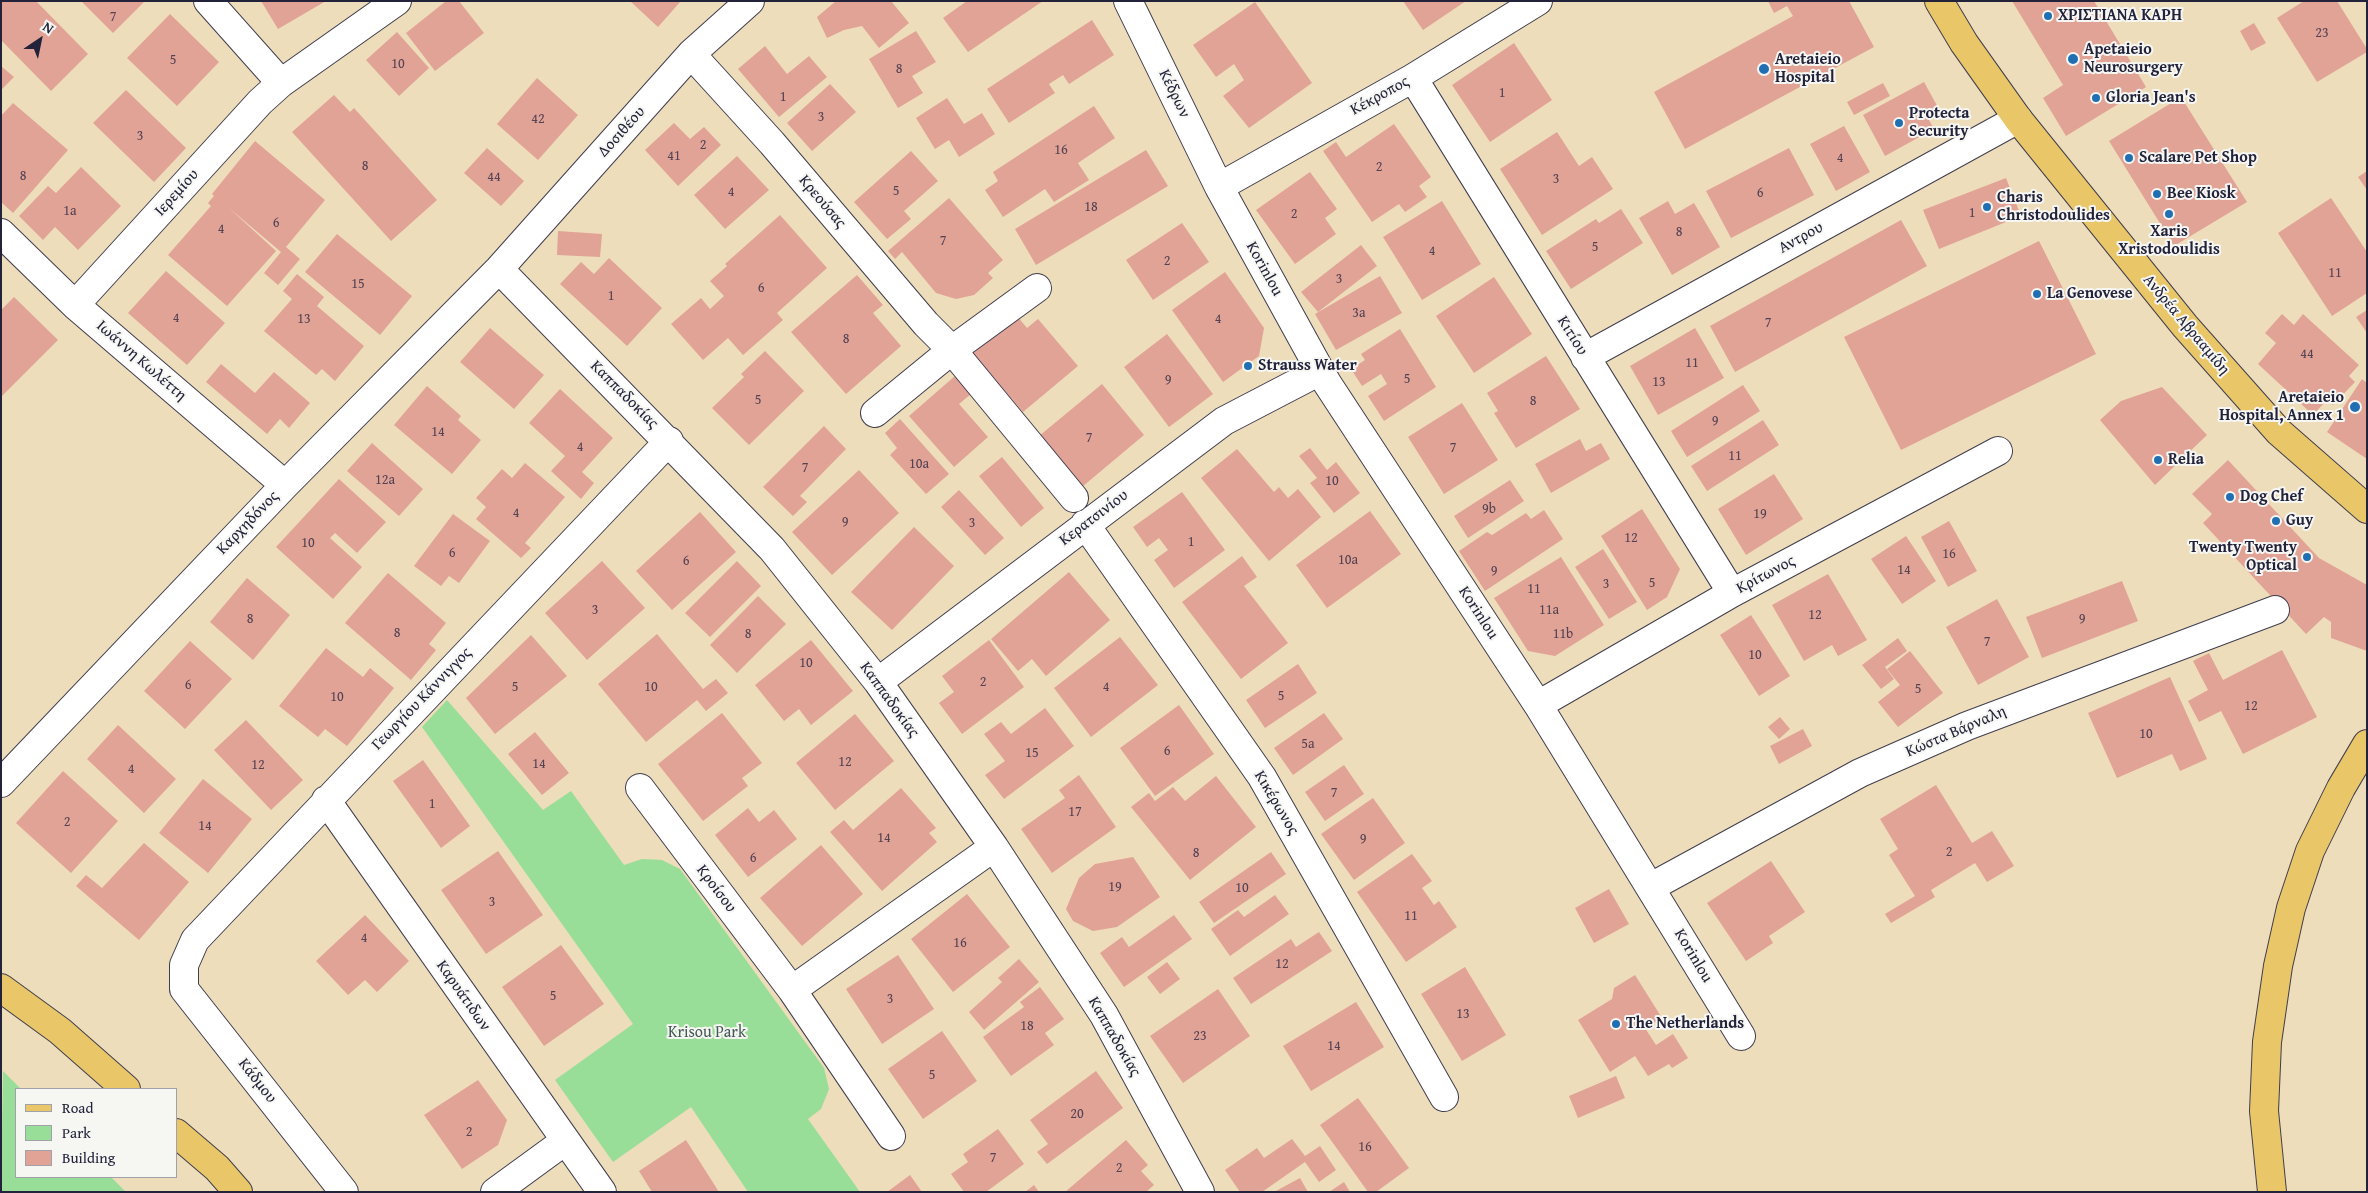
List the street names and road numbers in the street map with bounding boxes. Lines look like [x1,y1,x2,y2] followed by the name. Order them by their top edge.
[1154,67,1194,121] street label: Κέδρων
[1347,72,1413,120] street label: Κέκροπος
[594,103,650,161] street label: Δοσιθέου
[151,166,203,220] street label: Ιερεμίου
[794,171,850,233] street label: Κρεούσας
[1775,218,1827,258] street label: Αντρου
[1241,239,1287,299] street label: Korinlou
[2138,271,2234,379] street label: Ανδρέα Αβρααμίδη
[1553,313,1591,359] street label: Κιτίου
[92,317,190,405] street label: Ιωάννη Κωλέττη
[586,357,662,433] street label: Καππαδοκίας
[1056,486,1132,550] street label: Κερατσινίου
[213,487,283,559] street label: Καρχηδόνος
[1733,552,1799,598] street label: Κρίτωνος
[1454,583,1502,643] street label: Korinlou
[368,644,476,754] street label: Γεωργίου Κάννιγγος
[855,658,923,742] street label: Καππαδοκίας
[1903,702,2009,762] street label: Κώστα Βάρναλη
[1249,767,1303,839] street label: Κικέρωνος
[692,861,740,917] street label: Κροίσου
[1670,926,1716,986] street label: Korinlou
[432,957,494,1035] street label: Καρυάτιδων
[1083,994,1145,1080] street label: Καππαδοκίας
[234,1055,280,1107] street label: Κάδμου

